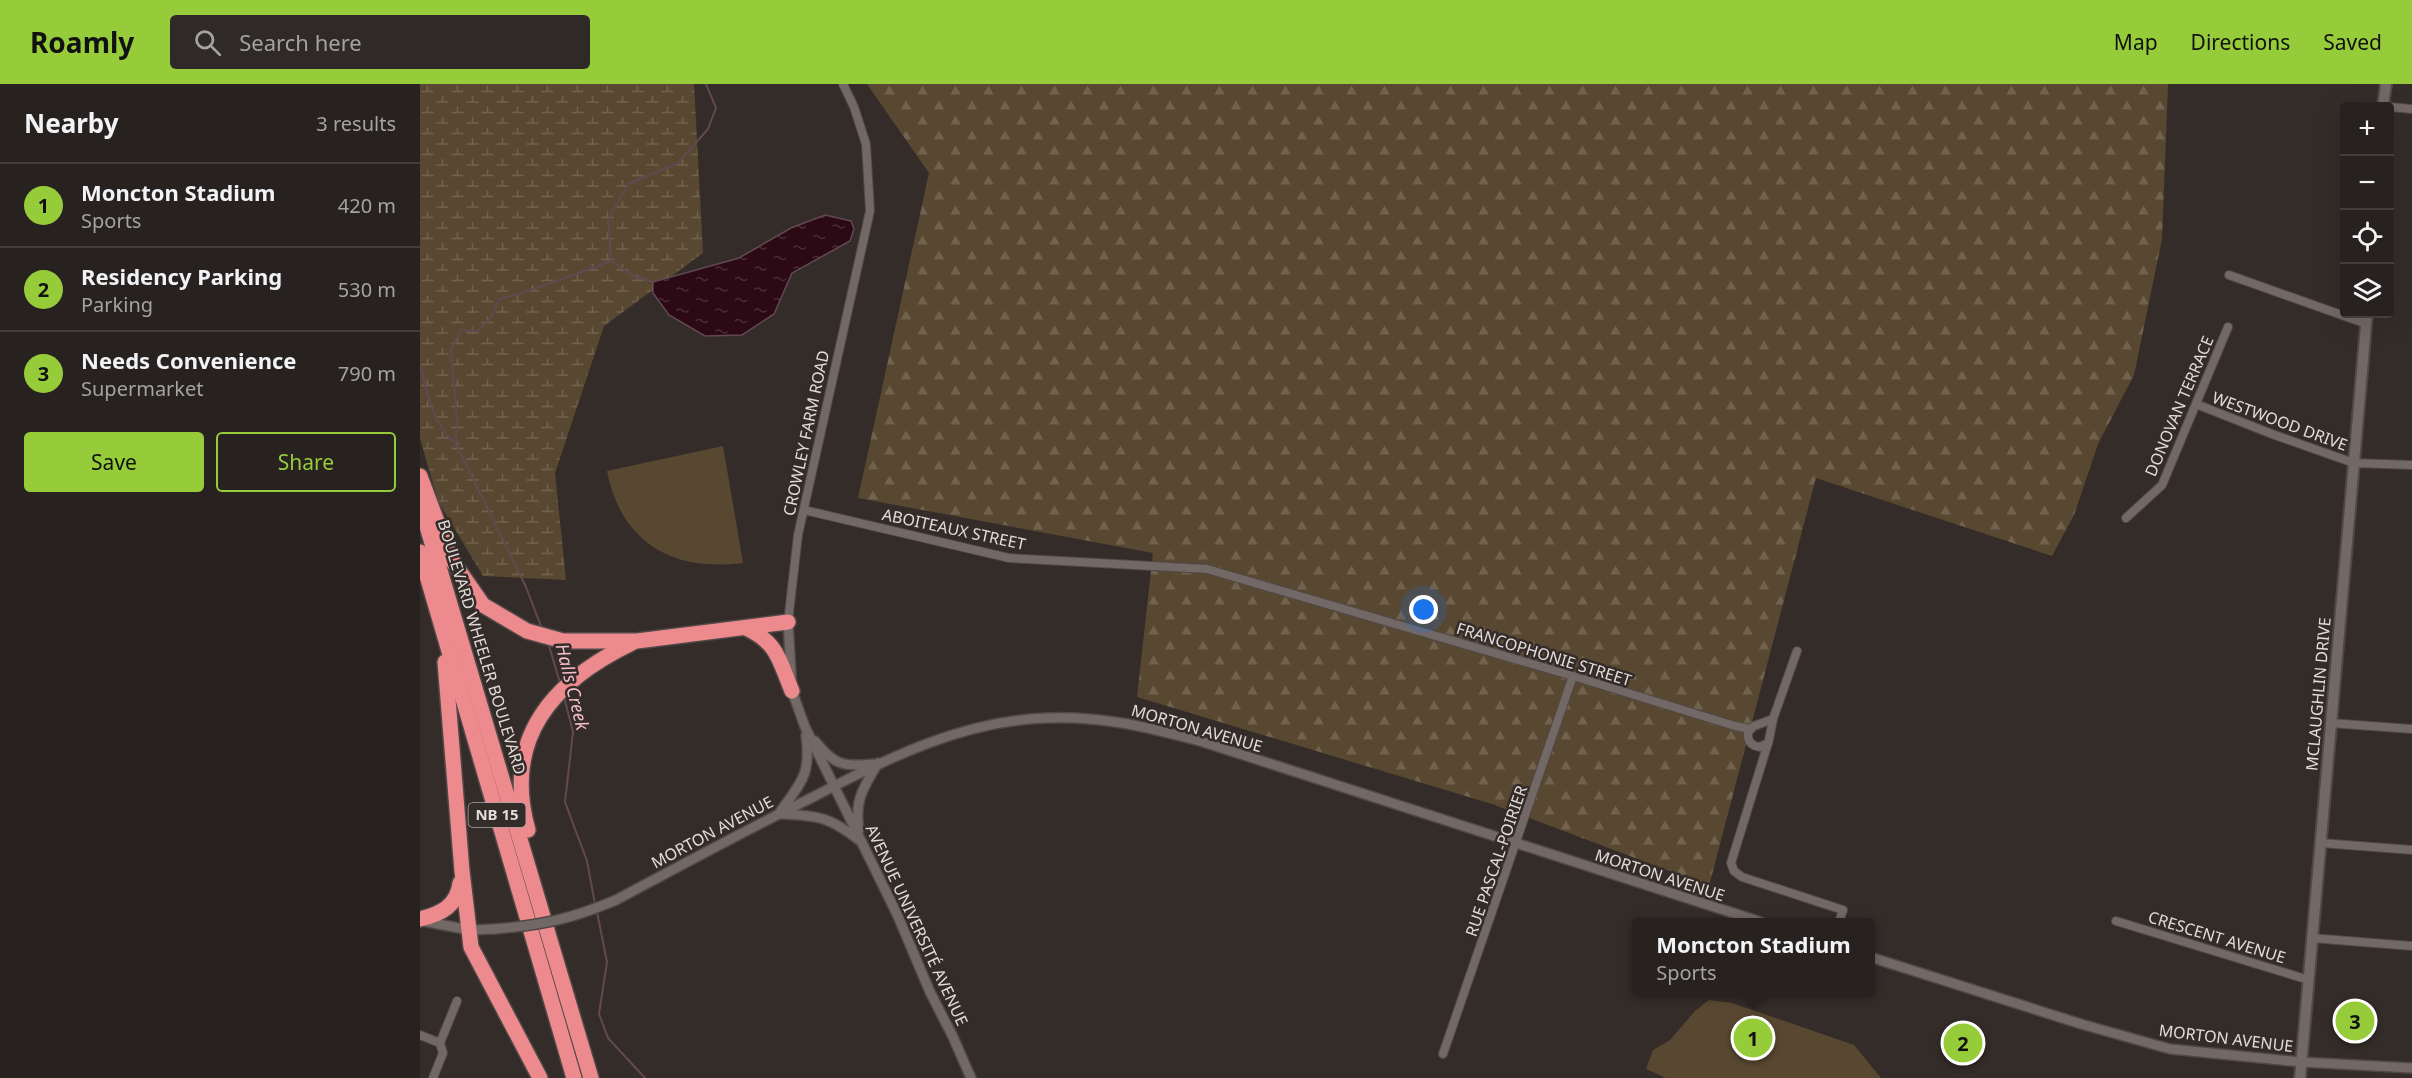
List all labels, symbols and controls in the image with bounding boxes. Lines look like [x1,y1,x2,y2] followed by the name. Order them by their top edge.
[170,15,590,69] search box
[30,23,134,61] text: Roamly
[191,26,224,59] icon: search
[239,27,362,57] text: Search here
[2114,28,2158,56] text: Map
[2191,28,2290,56] text: Directions
[2323,28,2382,56] text: Saved
[2340,102,2394,318] map controls
[2340,102,2394,156] button: +
[24,105,119,141] text: Nearby
[316,110,396,137] text: 3 results
[2340,156,2394,210] button: −
[81,177,276,207] text: Moncton Stadium
[38,192,49,219] text: 1
[338,192,396,219] text: 420 m
[81,207,141,234] text: Sports
[2340,210,2394,264] button: locate
[81,261,282,291] text: Residency Parking
[2340,264,2394,318] button: layers
[38,276,49,303] text: 2
[338,276,396,303] text: 530 m
[81,291,153,318] text: Parking
[2139,332,2219,480] street label: DONOVAN TERRACE
[81,345,297,375] text: Needs Convenience
[778,348,834,518] street label: CROWLEY FARM ROAD
[38,360,49,387] text: 3
[338,360,396,387] text: 790 m
[81,375,204,402] text: Supermarket
[2209,386,2351,456] street label: WESTWOOD DRIVE
[24,432,204,492] button: Save
[216,432,396,492] button: Share
[880,503,1028,555] street label: ABOITEAUX STREET
[433,517,531,777] street label: BOULEVARD WHEELER BOULEVARD
[1409,595,1438,624] your location
[2300,616,2336,772] street label: MCLAUGHLIN DRIVE
[1454,617,1634,691] street label: FRANCOPHONIE STREET
[551,641,596,734] water label: Halls Creek
[1129,699,1265,757] street label: MORTON AVENUE
[1460,783,1532,939] street label: RUE PASCAL-POIRIER
[647,791,777,873] street label: MORTON AVENUE
[468,803,526,827] road number: NB 15
[861,821,973,1029] street label: AVENUE UNIVERSITÉ AVENUE
[1592,844,1728,906] street label: MORTON AVENUE
[2145,906,2289,968] street label: CRESCENT AVENUE
[1632,918,1875,996] popup
[1656,929,1851,959] text: Moncton Stadium
[1656,959,1717,986] text: Sports
[2336,998,2374,1044] pin: 3
[1734,1016,1772,1060] pin: 1
[2158,1019,2294,1057] street label: MORTON AVENUE
[1944,1020,1982,1066] pin: 2

